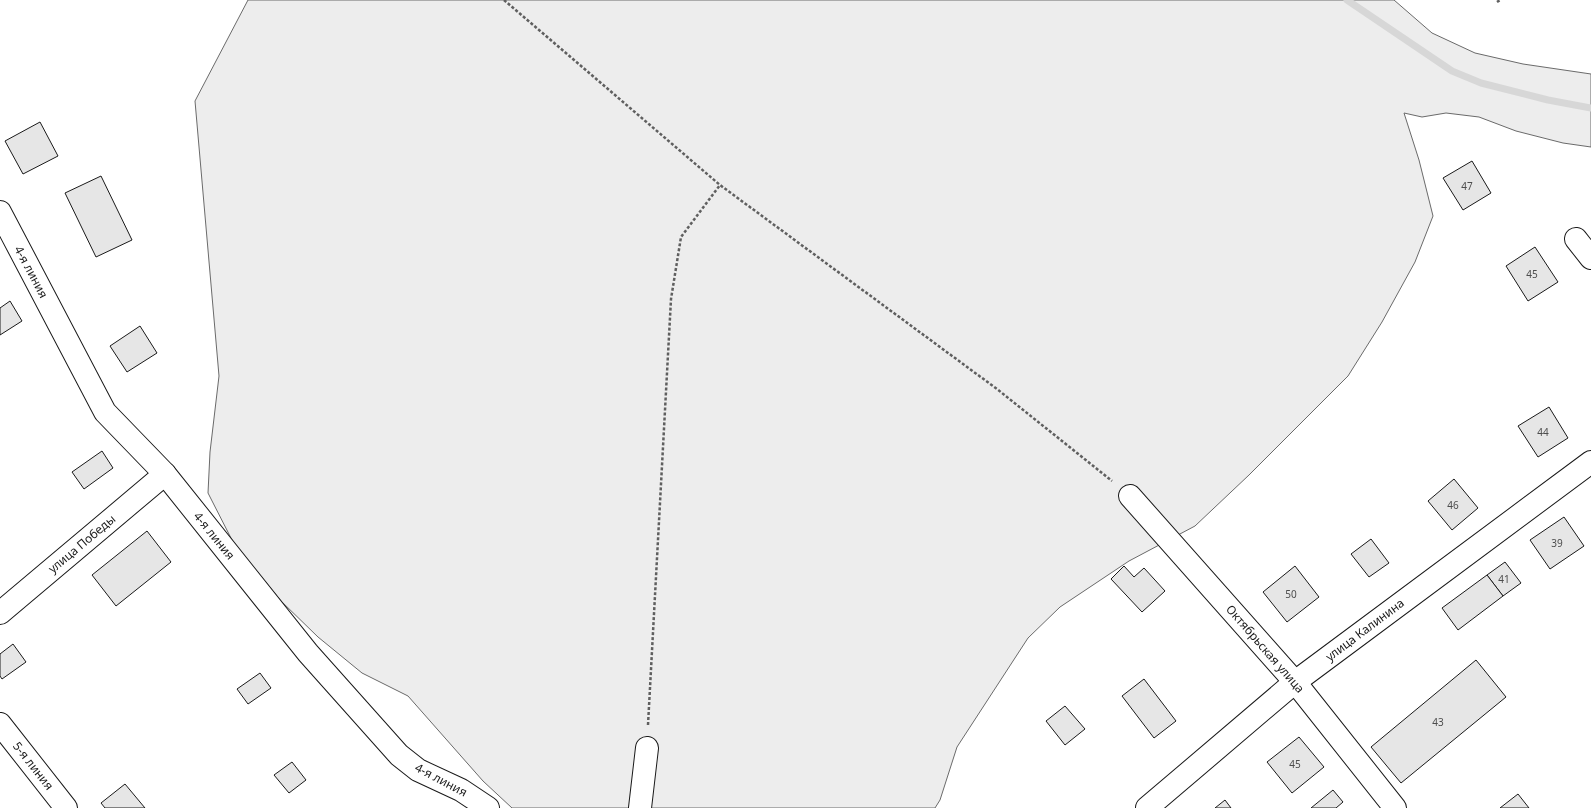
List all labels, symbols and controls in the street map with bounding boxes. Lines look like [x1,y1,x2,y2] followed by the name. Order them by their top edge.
[1461,179,1473,193] house number: 47
[11,243,52,301] street label: 4-я линия
[1526,267,1538,281] house number: 45
[1537,425,1549,439] house number: 44
[1447,498,1459,512] house number: 46
[190,508,239,563] street label: 4-я линия
[44,510,119,577] street label: улица Победы
[1551,536,1563,550] house number: 39
[1498,572,1510,586] house number: 41
[1285,587,1297,601] house number: 50
[1322,594,1408,665] street label: улица Калинина
[1222,601,1308,696] street label: Октябрьская улица
[1432,715,1444,729] house number: 43
[9,738,58,793] street label: 5-я линия
[1289,757,1301,771] house number: 45
[412,759,470,800] street label: 4-я линия

